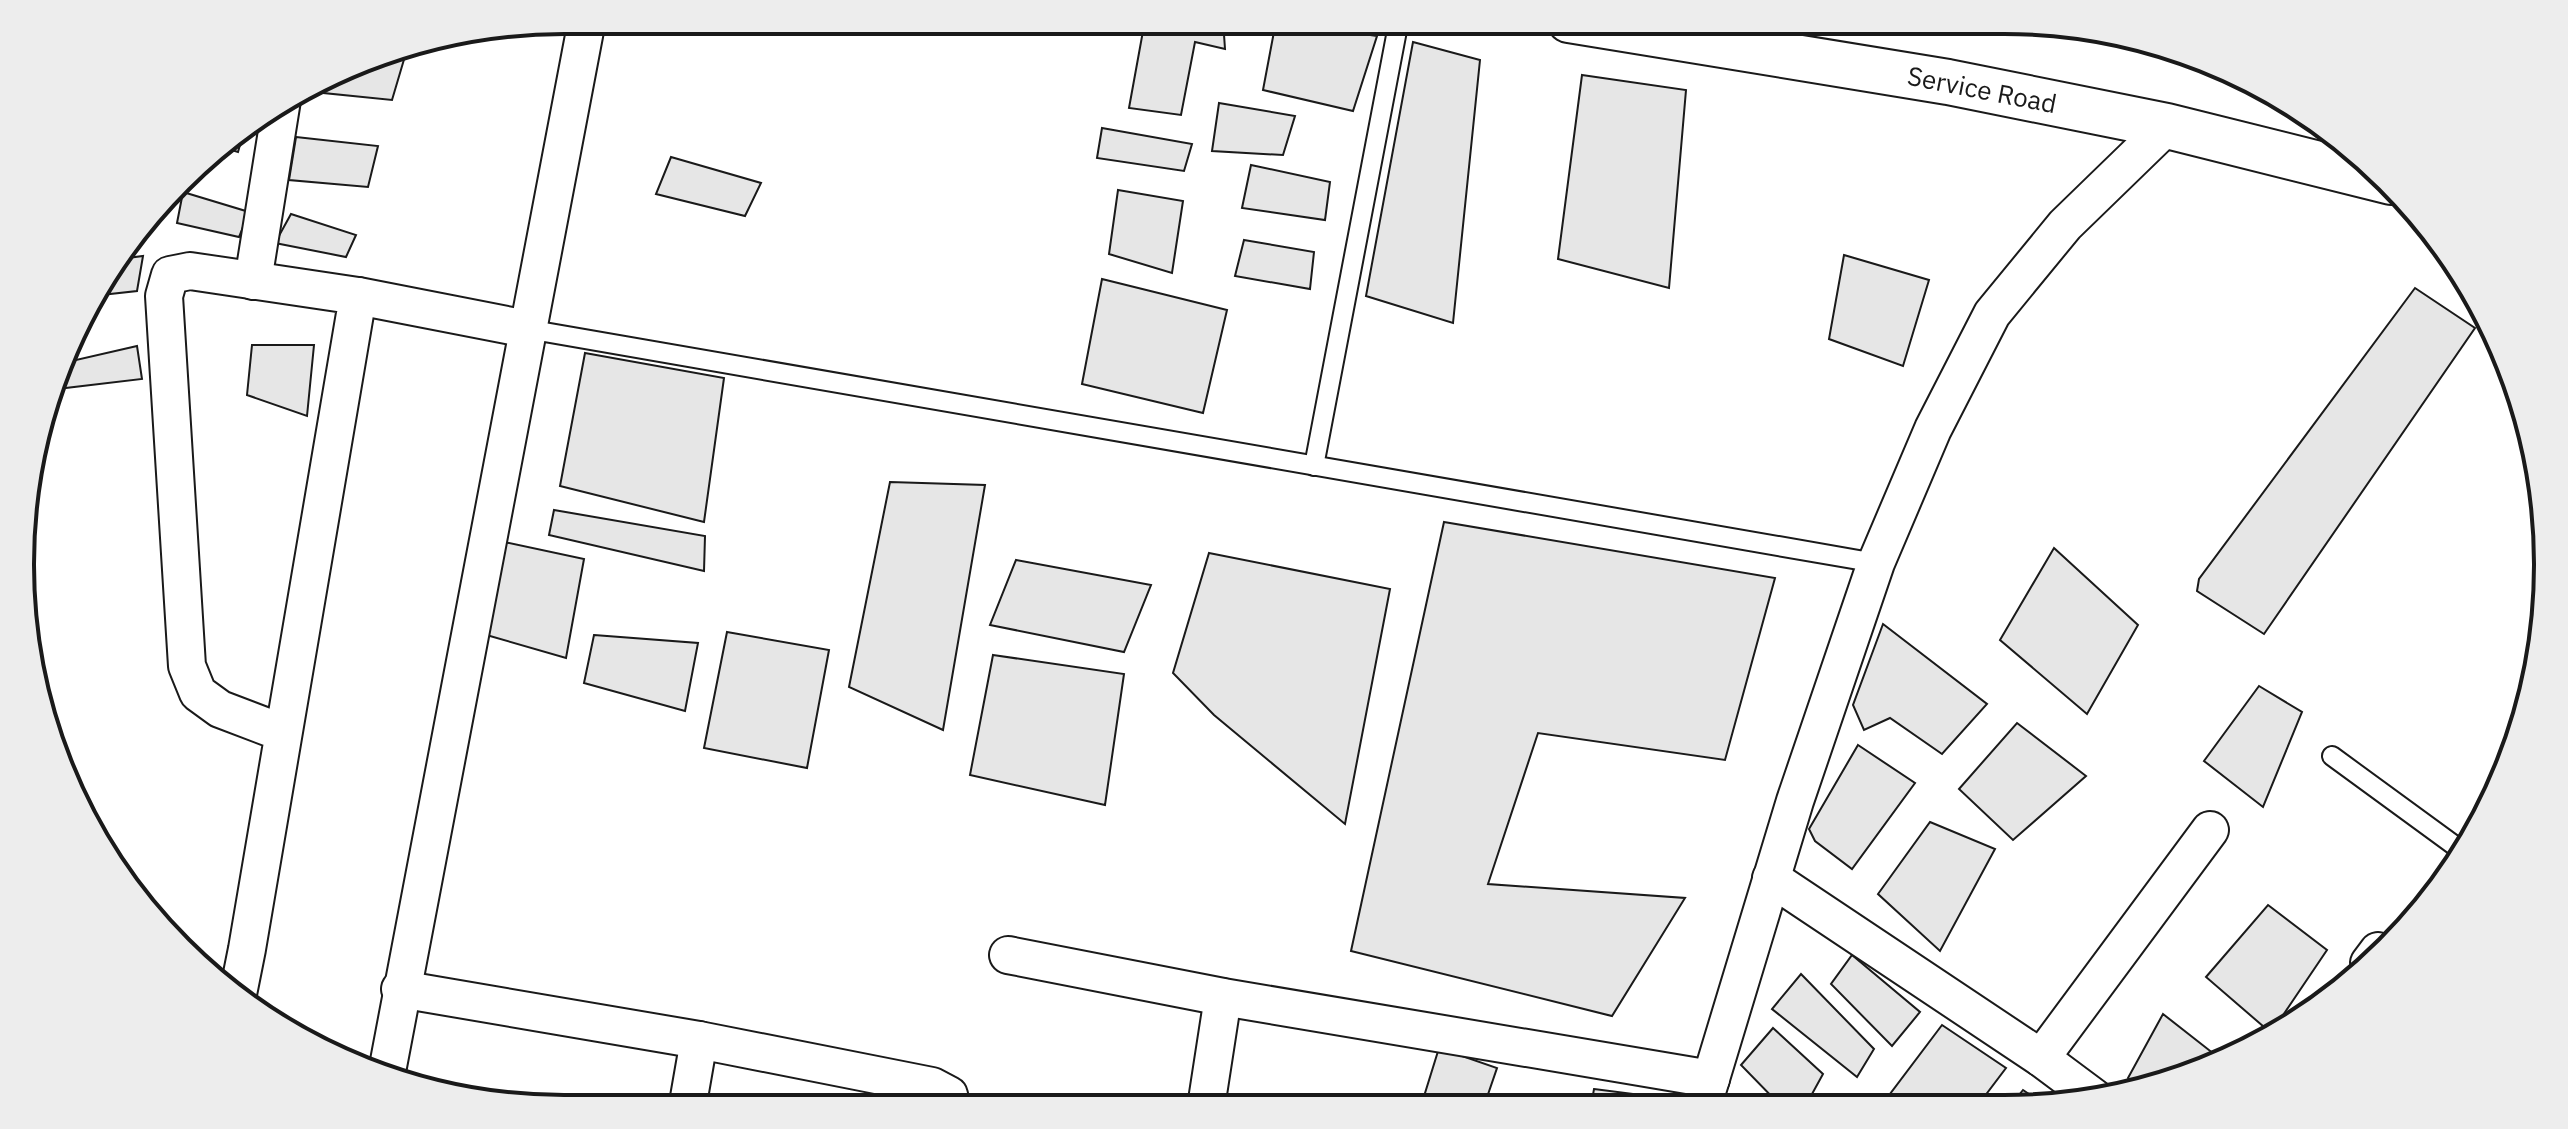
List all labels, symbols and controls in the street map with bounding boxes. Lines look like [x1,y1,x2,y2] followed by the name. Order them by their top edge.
[1905,58,2060,120] street label: Service Road

